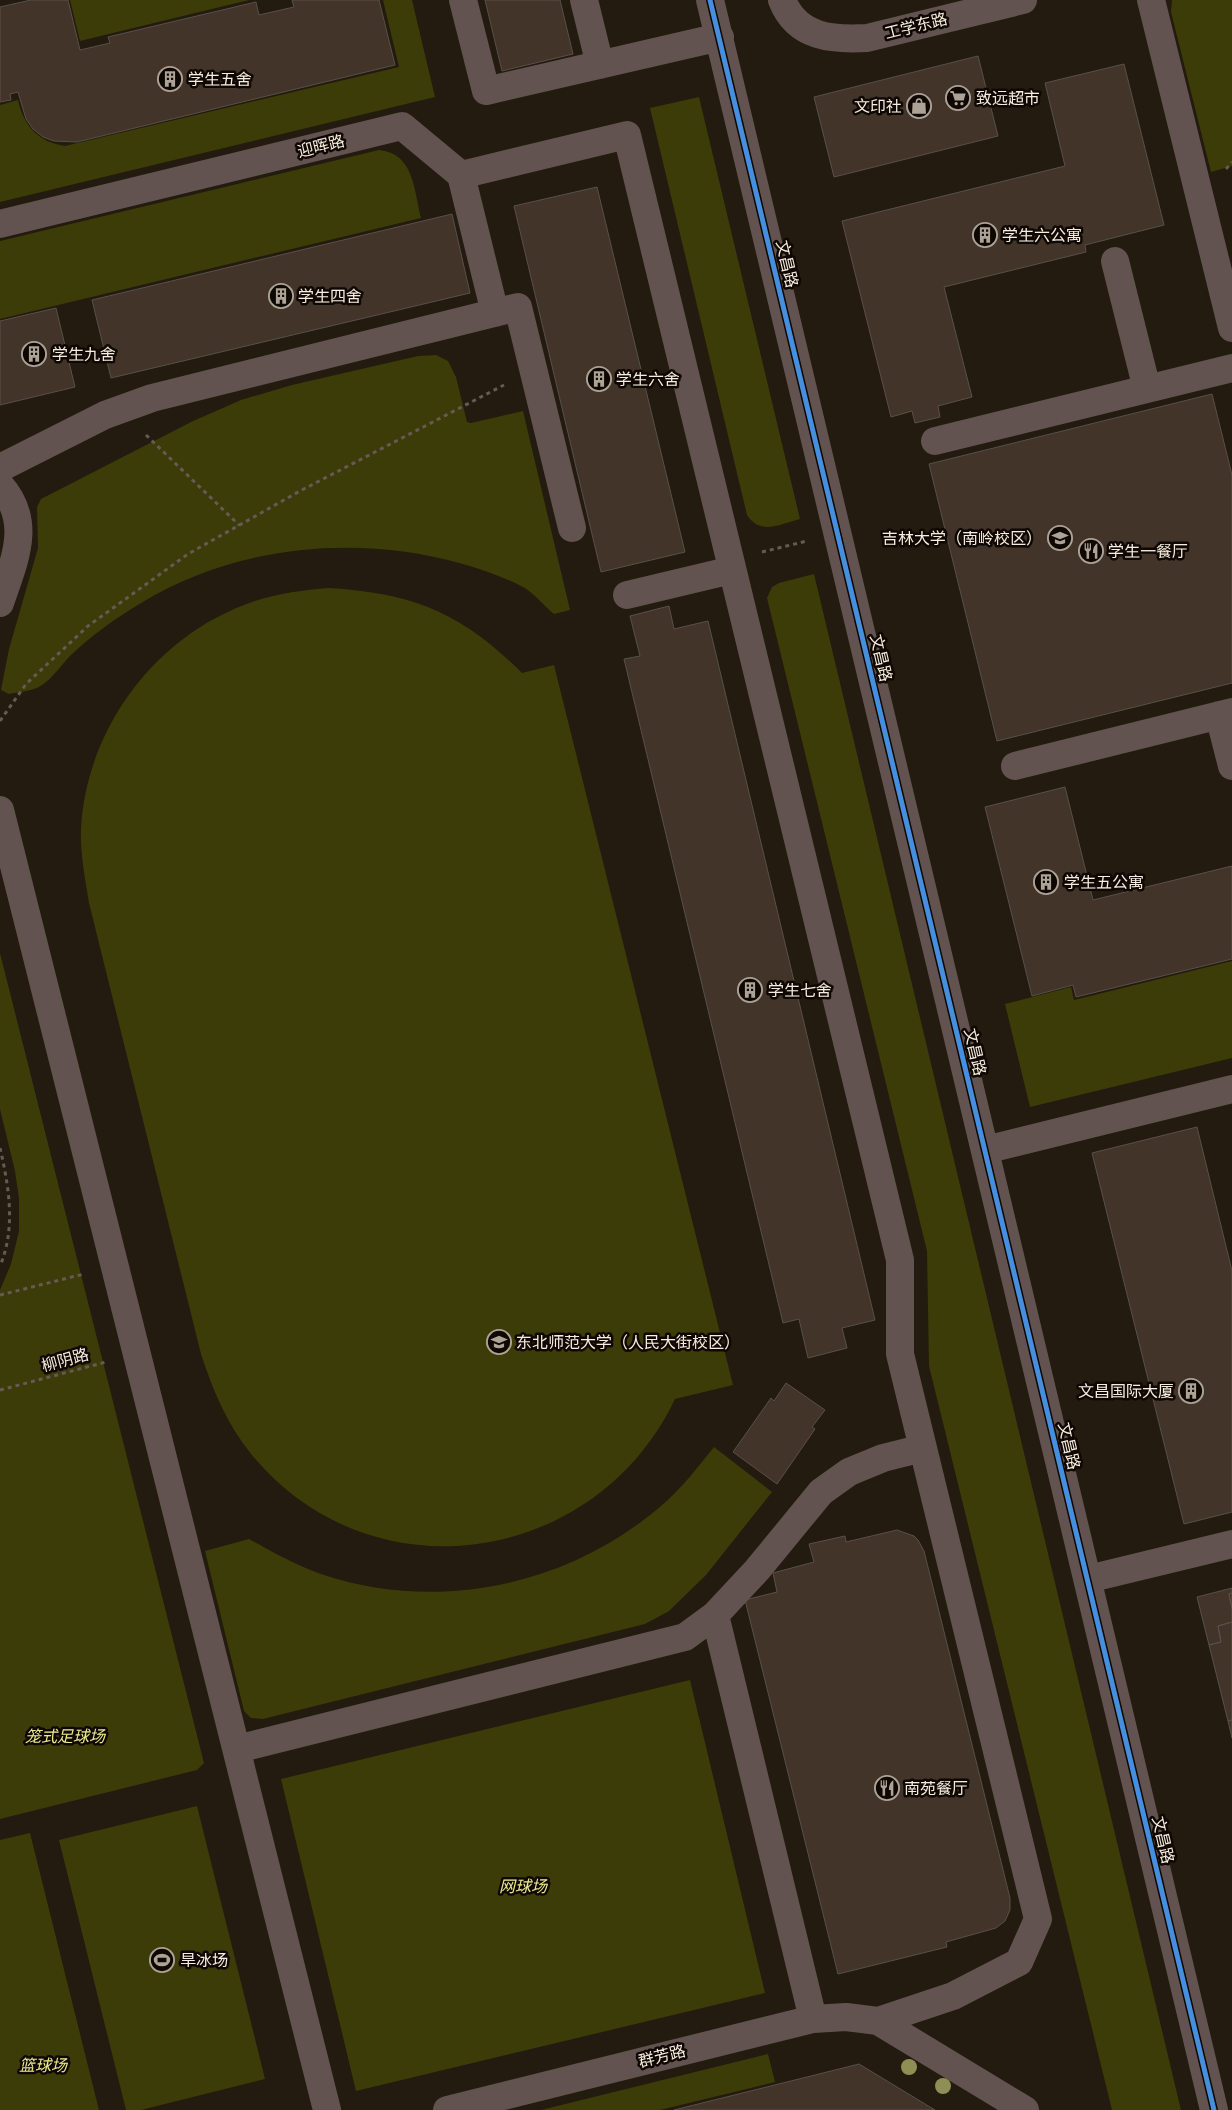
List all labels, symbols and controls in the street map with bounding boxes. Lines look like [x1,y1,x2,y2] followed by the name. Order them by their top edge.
[883,9,949,43] street label: 工学东路
[157,66,183,92] building icon: 学生五舍
[188,70,252,89] place label: 学生五舍
[945,85,971,111] supermarket icon: 致远超市
[976,89,1040,108] place label: 致远超市
[906,93,932,119] shop icon: 文印社
[854,97,902,116] place label: 文印社
[295,131,347,161] street label: 迎晖路
[972,222,998,248] building icon: 学生六公寓
[1002,226,1082,245] place label: 学生六公寓
[772,238,802,290] street label: 文昌路
[268,283,294,309] building icon: 学生四舍
[298,287,362,306] place label: 学生四舍
[21,341,47,367] building icon: 学生九舍
[52,345,116,364] place label: 学生九舍
[586,366,612,392] building icon: 学生六舍
[616,370,680,389] place label: 学生六舍
[1047,525,1073,551] school or university icon: 吉林大学（南岭校区）
[882,529,1042,548] place label: 吉林大学（南岭校区）
[1078,538,1104,564] restaurant icon: 学生一餐厅
[1108,542,1188,561] place label: 学生一餐厅
[866,632,896,684] street label: 文昌路
[1033,869,1059,895] building icon: 学生五公寓
[1064,873,1144,892] place label: 学生五公寓
[737,977,763,1003] building icon: 学生七舍
[768,981,832,1000] place label: 学生七舍
[960,1026,990,1078] street label: 文昌路
[486,1329,512,1355] school or university icon: 东北师范大学（人民大街校区）
[516,1333,740,1352] place label: 东北师范大学（人民大街校区）
[39,1345,91,1375] street label: 柳阴路
[1178,1378,1204,1404] building icon: 文昌国际大厦
[1078,1382,1174,1401] place label: 文昌国际大厦
[1054,1420,1084,1472] street label: 文昌路
[25,1727,107,1746] park label: 笼式足球场
[874,1775,900,1801] restaurant icon: 南苑餐厅
[904,1779,968,1798] place label: 南苑餐厅
[1148,1814,1178,1866] street label: 文昌路
[499,1877,549,1896] park label: 网球场
[149,1947,175,1973] sports icon: 旱冰场
[180,1951,228,1970] place label: 旱冰场
[636,2041,688,2071] street label: 群芳路
[19,2056,69,2075] park label: 篮球场

